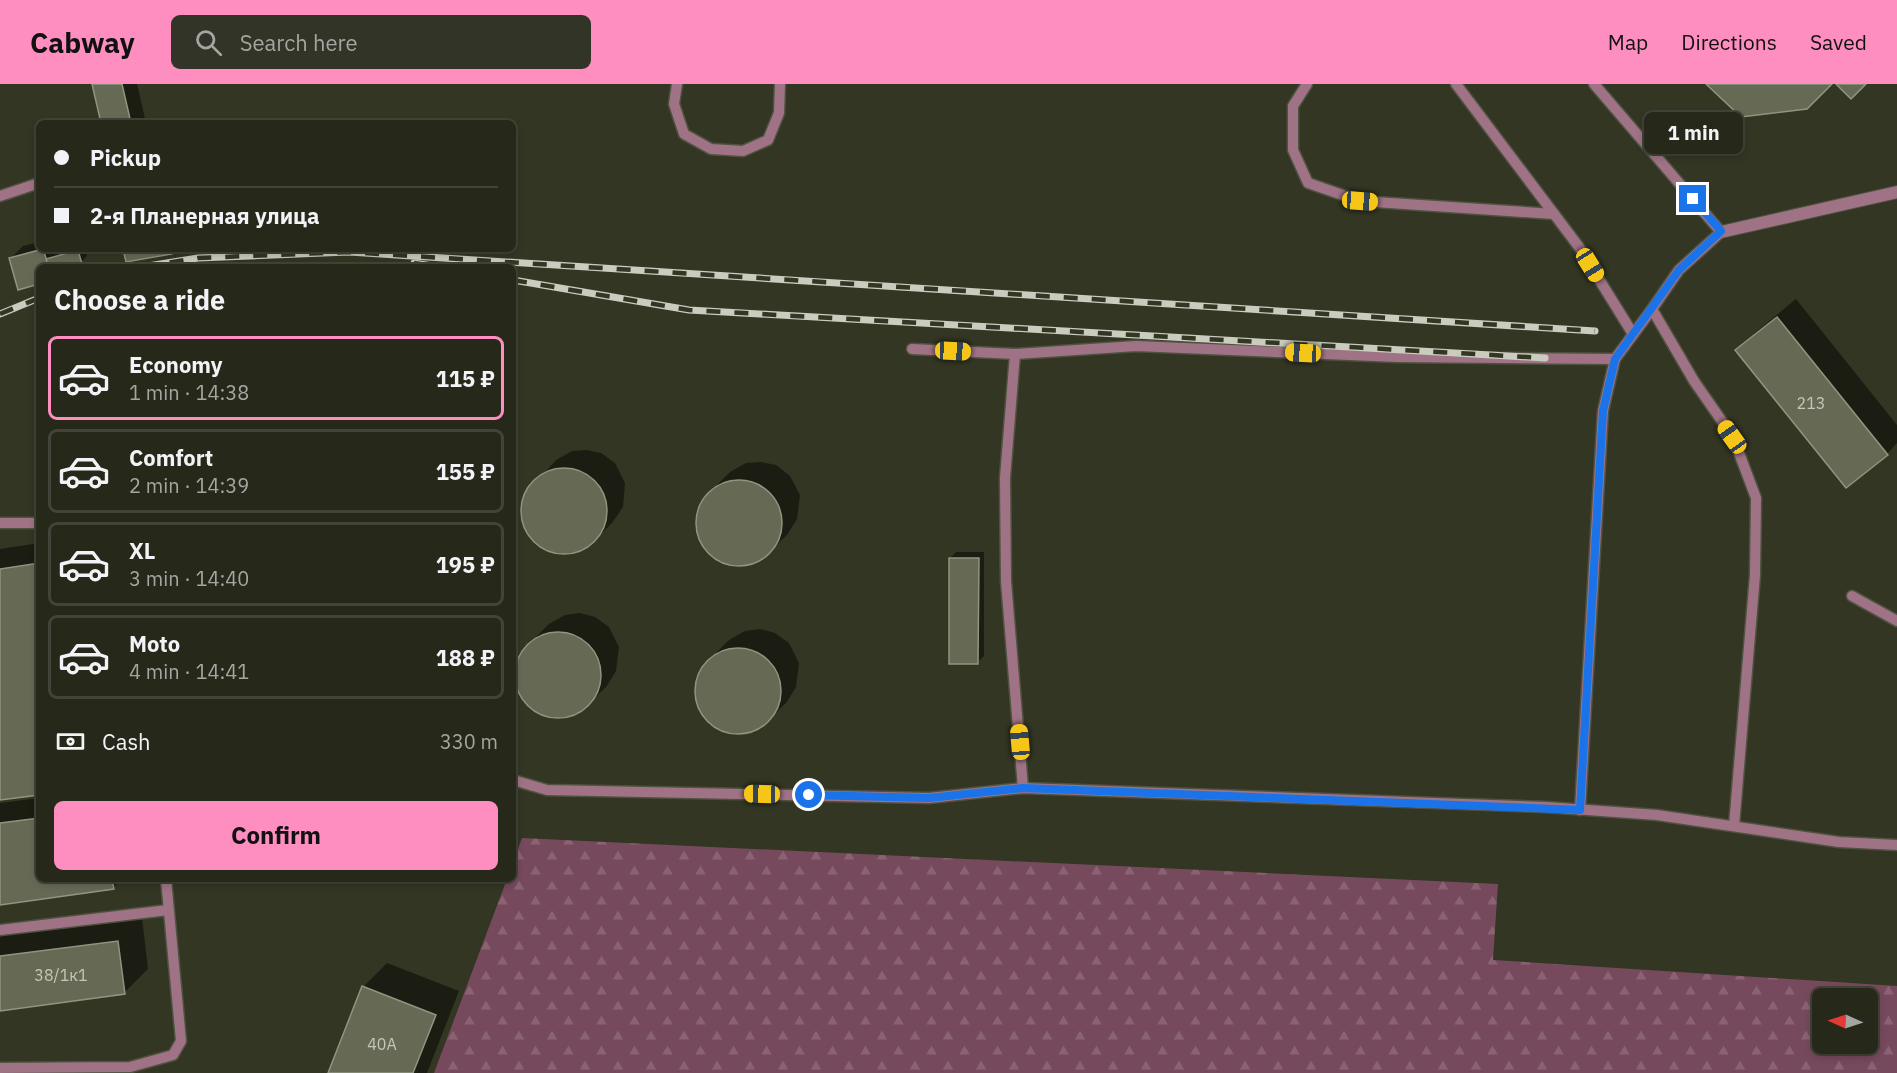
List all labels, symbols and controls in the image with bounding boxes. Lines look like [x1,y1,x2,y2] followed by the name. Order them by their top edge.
[171,15,591,69] search box
[30,24,135,61] text: Cabway
[192,26,225,59] icon: search
[240,28,358,57] text: Search here
[1608,28,1648,56] text: Map
[1681,28,1777,56] text: Directions
[1810,28,1867,56] text: Saved
[1644,112,1742,154] callout: 1 min
[1667,119,1720,146] text: 1 min
[90,143,161,172] text: Pickup
[1679,185,1706,212] route end
[1341,191,1379,211] car
[90,201,320,230] text: 2-я Планерная улица
[1573,245,1607,285] car
[54,282,225,317] text: Choose a ride
[935,341,971,361] car
[1285,343,1321,363] car
[129,350,223,379] text: Economy
[57,351,111,405] icon: car
[436,364,495,393] text: 115 ₽
[129,379,249,406] text: 1 min · 14:38
[1797,393,1825,413] house number: 213
[1714,417,1750,457] car
[129,443,213,472] text: Comfort
[57,444,111,498] icon: car
[436,457,495,486] text: 155 ₽
[129,472,249,499] text: 2 min · 14:39
[129,536,155,565] text: XL
[57,537,111,591] icon: car
[436,550,495,579] text: 195 ₽
[129,565,249,592] text: 3 min · 14:40
[129,629,180,658] text: Moto
[57,630,111,684] icon: car
[436,643,495,672] text: 188 ₽
[129,658,249,685] text: 4 min · 14:41
[1009,723,1031,761] car
[54,725,87,758] icon: cash
[102,727,151,756] text: Cash
[440,728,498,755] text: 330 m
[795,781,822,808] route start
[744,785,780,803] car
[54,801,498,870] button: Confirm
[34,965,88,985] house number: 38/1к1
[1812,988,1878,1054] north arrow
[1812,988,1878,1054] map controls
[367,1034,397,1054] house number: 40А

